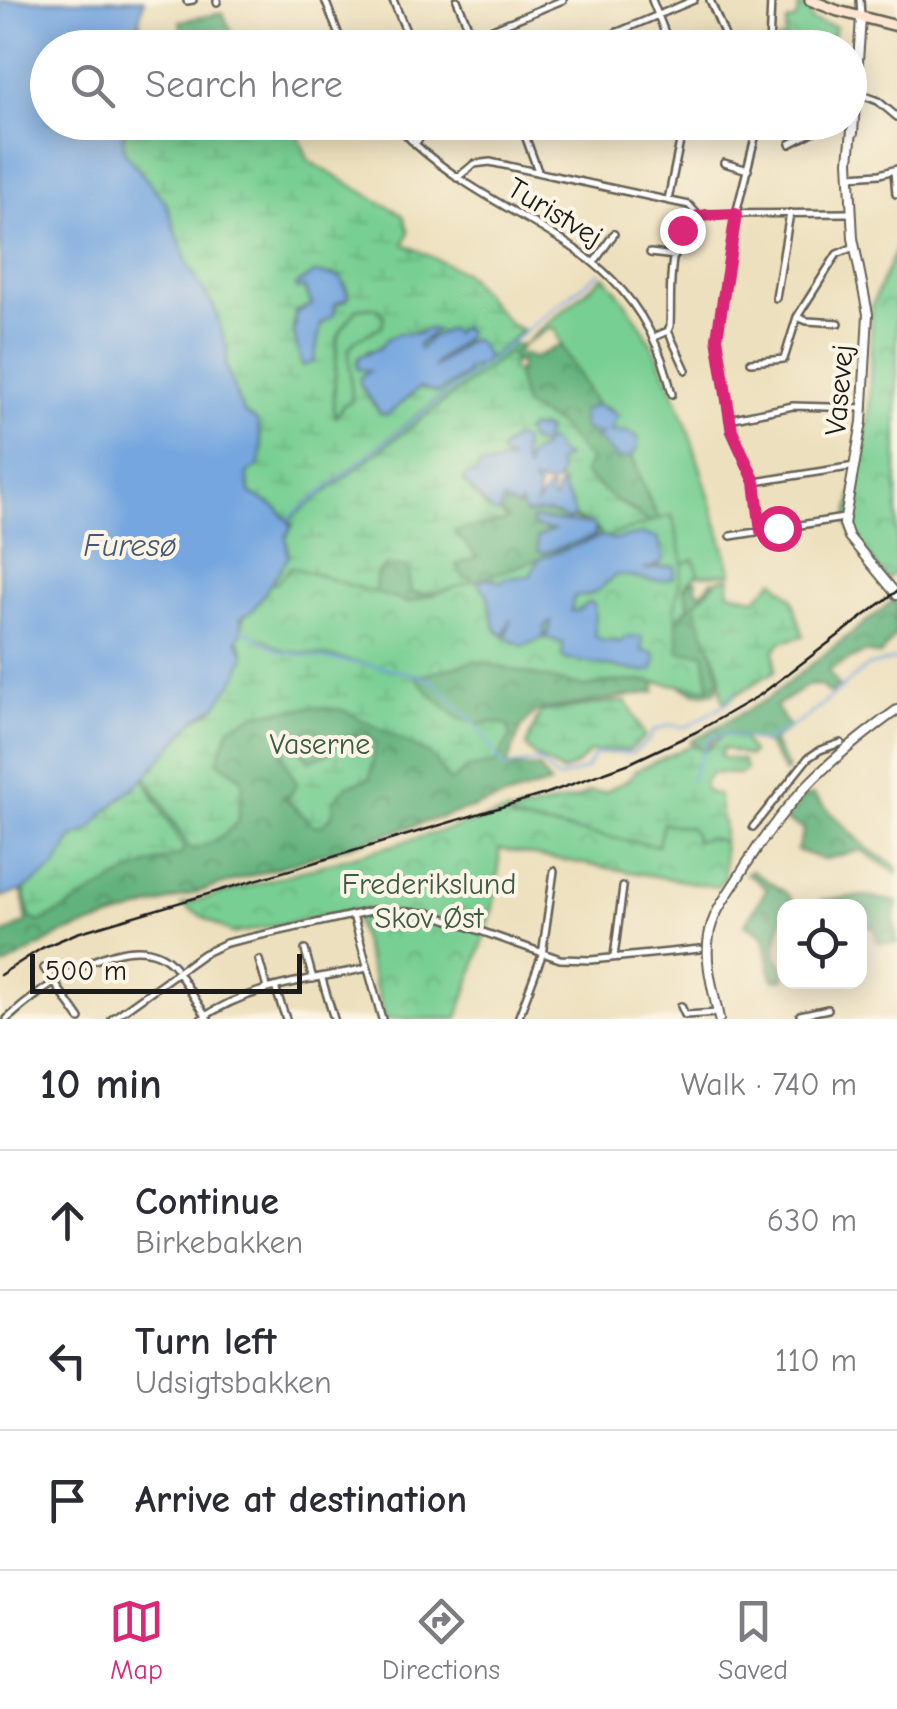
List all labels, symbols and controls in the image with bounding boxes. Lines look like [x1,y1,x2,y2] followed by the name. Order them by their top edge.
[30,30,867,140] search box
[65,58,120,113] icon: search
[145,63,343,107] text: Search here
[501,170,609,254] street label: Turistvej
[660,208,706,254] route end
[818,343,861,437] street label: Vasevej
[756,506,802,552] route start
[83,527,177,564] water label: Furesø
[270,727,370,762] park label: Vaserne
[342,867,516,936] park label: Frederikslund Skov Øst
[777,899,867,989] map controls
[777,899,867,989] button: locate
[30,949,302,994] scale bar
[45,955,127,987] text: 500 m
[40,1060,162,1109] text: 10 min
[681,1066,857,1103] text: Walk · 740 m
[135,1180,279,1224] text: Continue
[40,1193,95,1248] icon: ahead
[767,1202,857,1239] text: 630 m
[135,1224,303,1261] text: Birkebakken
[135,1320,276,1364] text: Turn left
[40,1333,95,1388] icon: left
[775,1342,857,1379] text: 110 m
[135,1364,332,1401] text: Udsigtsbakken
[40,1473,95,1528] icon: arrive
[135,1478,467,1522] text: Arrive at destination
[109,1594,164,1686] tab: Map
[382,1594,500,1686] tab: Directions
[718,1594,788,1686] tab: Saved

